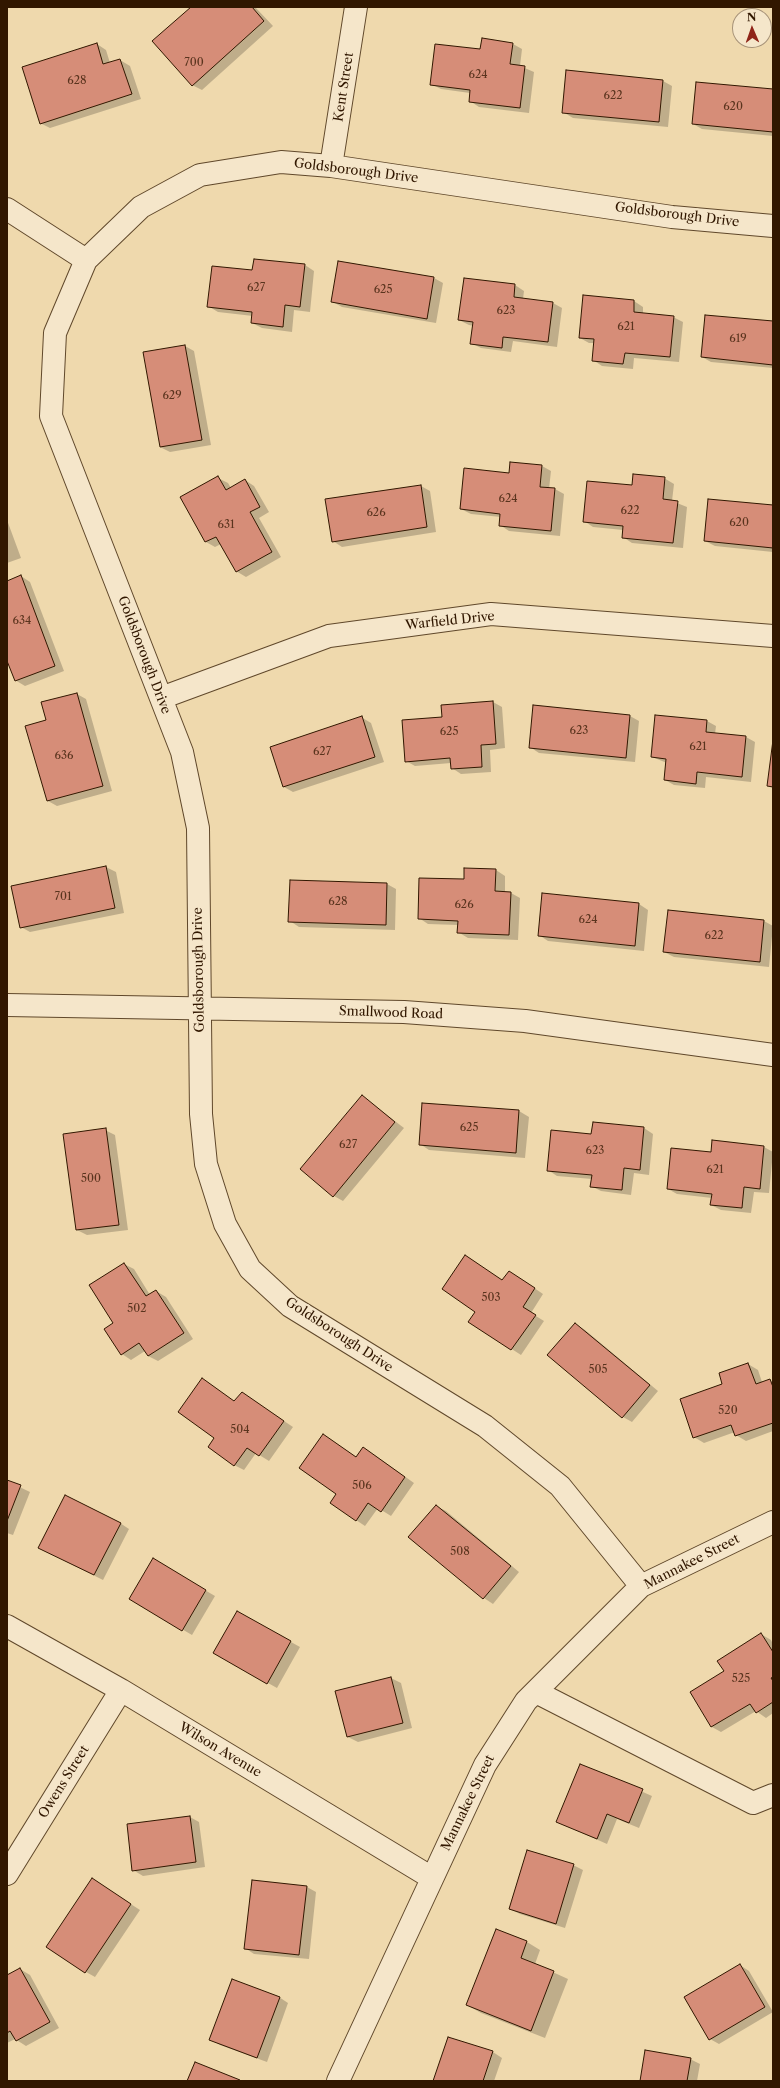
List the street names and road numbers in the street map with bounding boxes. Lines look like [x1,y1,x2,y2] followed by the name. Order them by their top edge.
[331,51,357,123] street label: Kent Street
[293,156,419,186] street label: Goldsborough Drive
[614,200,740,230] street label: Goldsborough Drive
[114,594,174,716] street label: Goldsborough Drive
[404,609,496,633] street label: Warfield Drive
[190,907,208,1033] street label: Goldsborough Drive
[339,1003,443,1023] street label: Smallwood Road
[282,1294,396,1376] street label: Goldsborough Drive
[642,1531,742,1593] street label: Mannakee Street
[176,1719,264,1781] street label: Wilson Avenue
[35,1743,93,1821] street label: Owens Street
[438,1752,498,1854] street label: Mannakee Street

